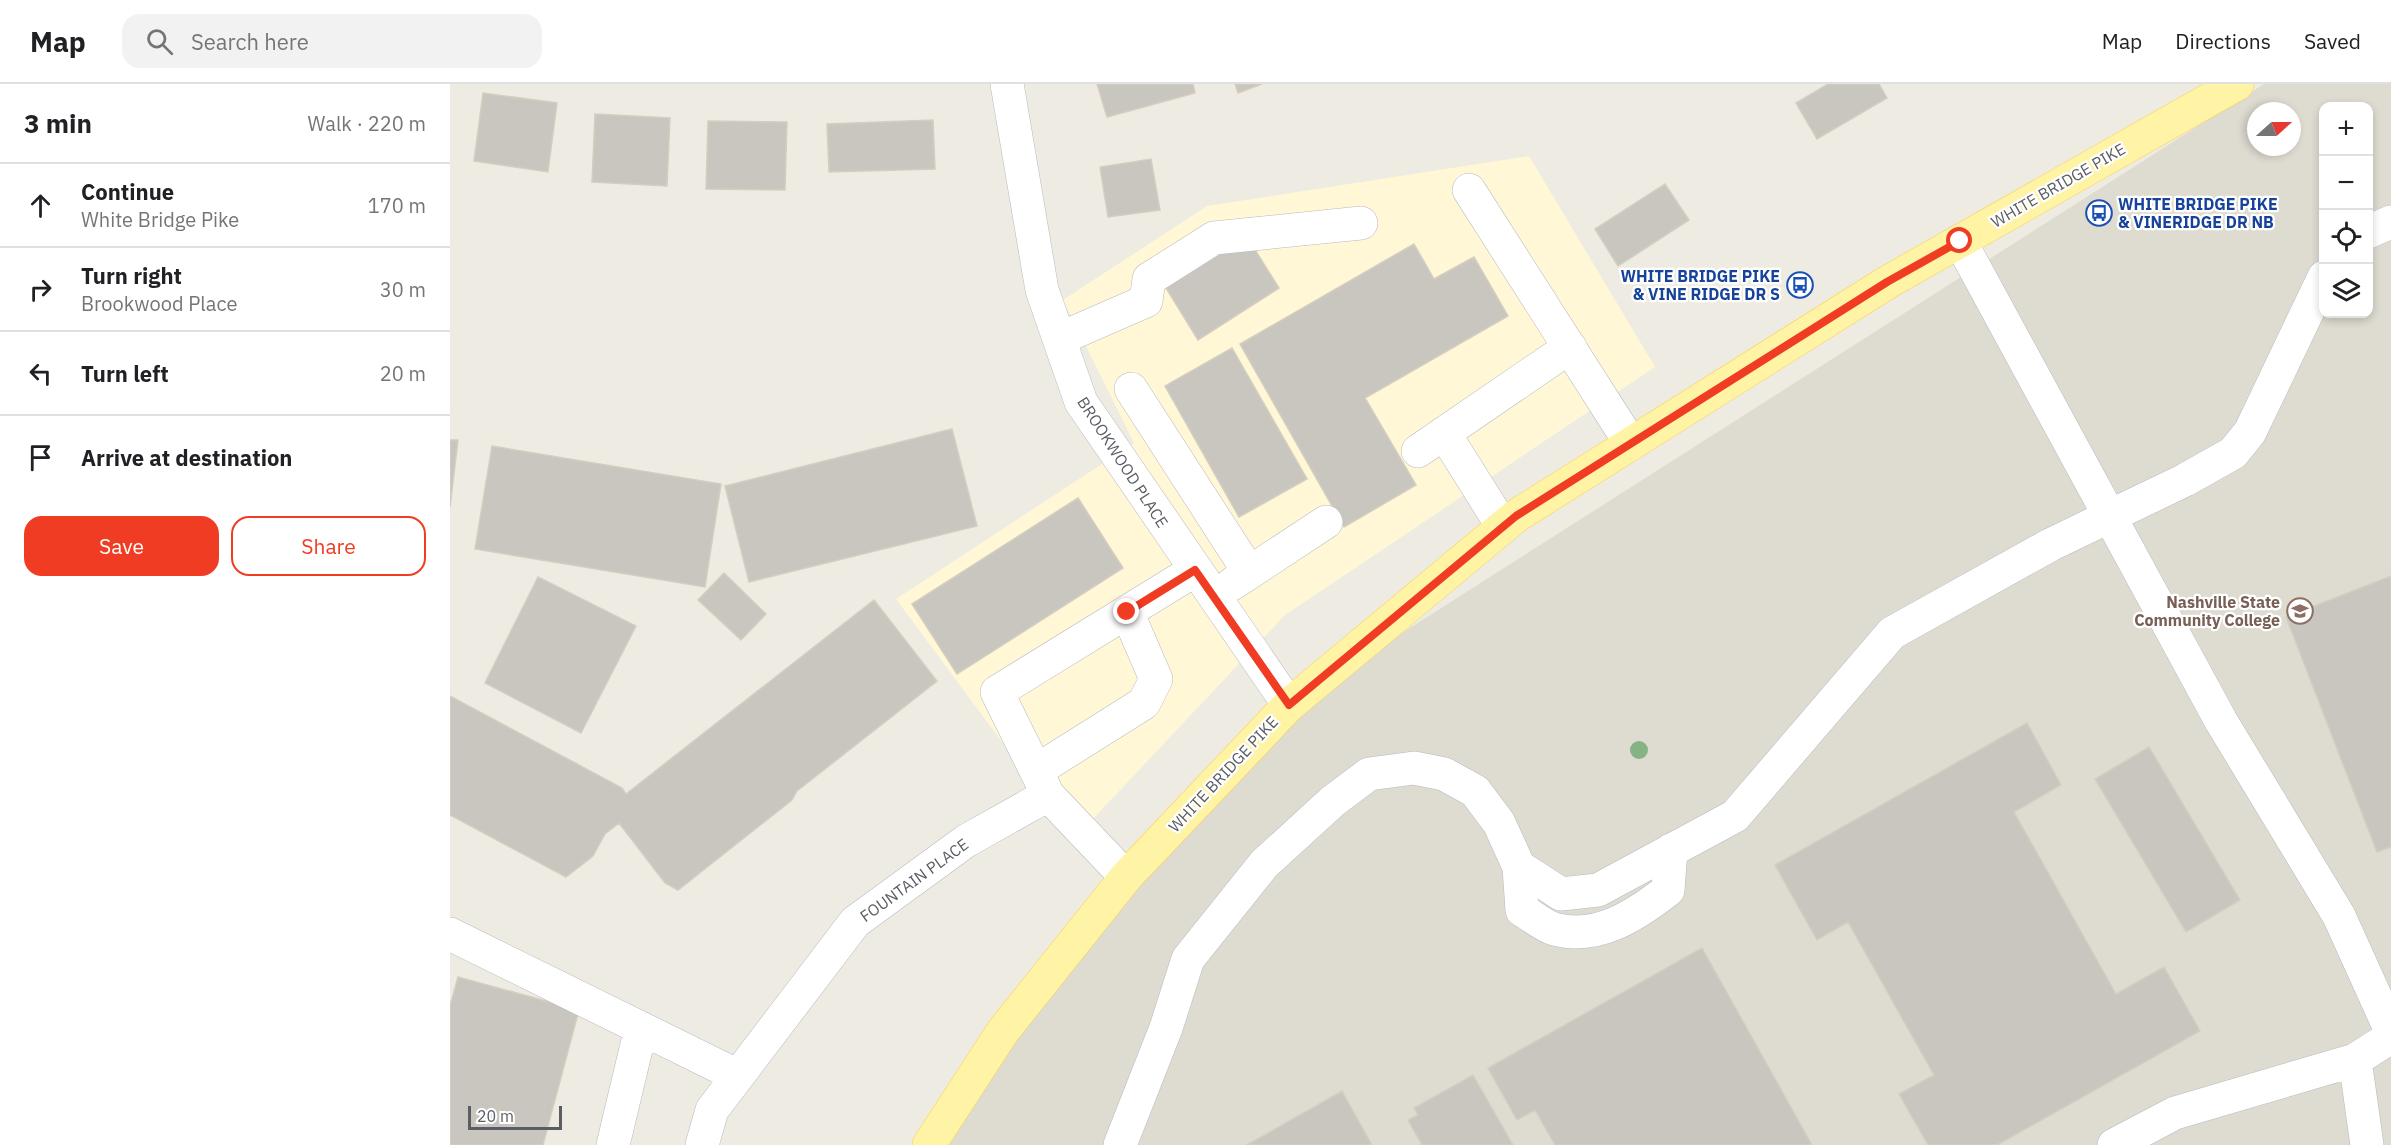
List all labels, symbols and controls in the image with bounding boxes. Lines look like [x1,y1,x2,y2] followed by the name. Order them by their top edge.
[122,14,542,68] search box
[30,23,86,60] text: Map
[143,25,176,58] icon: search
[191,27,309,56] text: Search here
[2102,27,2142,55] text: Map
[2175,27,2271,55] text: Directions
[2304,27,2361,55] text: Saved
[2247,102,2301,156] north arrow
[2319,102,2373,318] map controls
[2319,102,2373,156] button: +
[24,106,92,140] text: 3 min
[308,110,426,137] text: Walk · 220 m
[1987,138,2129,232] street label: WHITE BRIDGE PIKE
[2319,156,2373,210] button: −
[81,177,174,206] text: Continue
[24,189,57,222] icon: ahead
[368,192,426,219] text: 170 m
[2118,194,2278,232] place label: WHITE BRIDGE PIKE & VINERIDGE DR NB
[2084,198,2114,228] bus stop icon: WHITE BRIDGE PIKE & VINERIDGE DR NB
[81,206,239,233] text: White Bridge Pike
[2319,210,2373,264] button: locate
[1946,227,1972,253] route start
[81,261,182,290] text: Turn right
[2319,264,2373,318] button: layers
[1620,266,1780,304] place label: WHITE BRIDGE PIKE & VINE RIDGE DR S
[1785,270,1815,300] bus stop icon: WHITE BRIDGE PIKE & VINE RIDGE DR S
[24,273,57,306] icon: right
[380,276,426,303] text: 30 m
[81,290,237,317] text: Brookwood Place
[24,357,57,390] icon: left
[81,359,169,388] text: Turn left
[380,360,426,387] text: 20 m
[1073,393,1173,531] street label: BROOKWOOD PLACE
[24,441,57,474] icon: arrive
[81,443,292,472] text: Arrive at destination
[24,516,219,576] button: Save
[231,516,426,576] button: Share
[2134,592,2280,630] place label: Nashville State Community College
[2285,596,2315,626] school or university icon: Nashville State Community College
[1113,598,1139,624] route end
[1164,712,1282,836] street label: WHITE BRIDGE PIKE
[856,834,972,926] street label: FOUNTAIN PLACE
[468,1103,562,1130] scale bar
[477,1106,514,1126] text: 20 m

